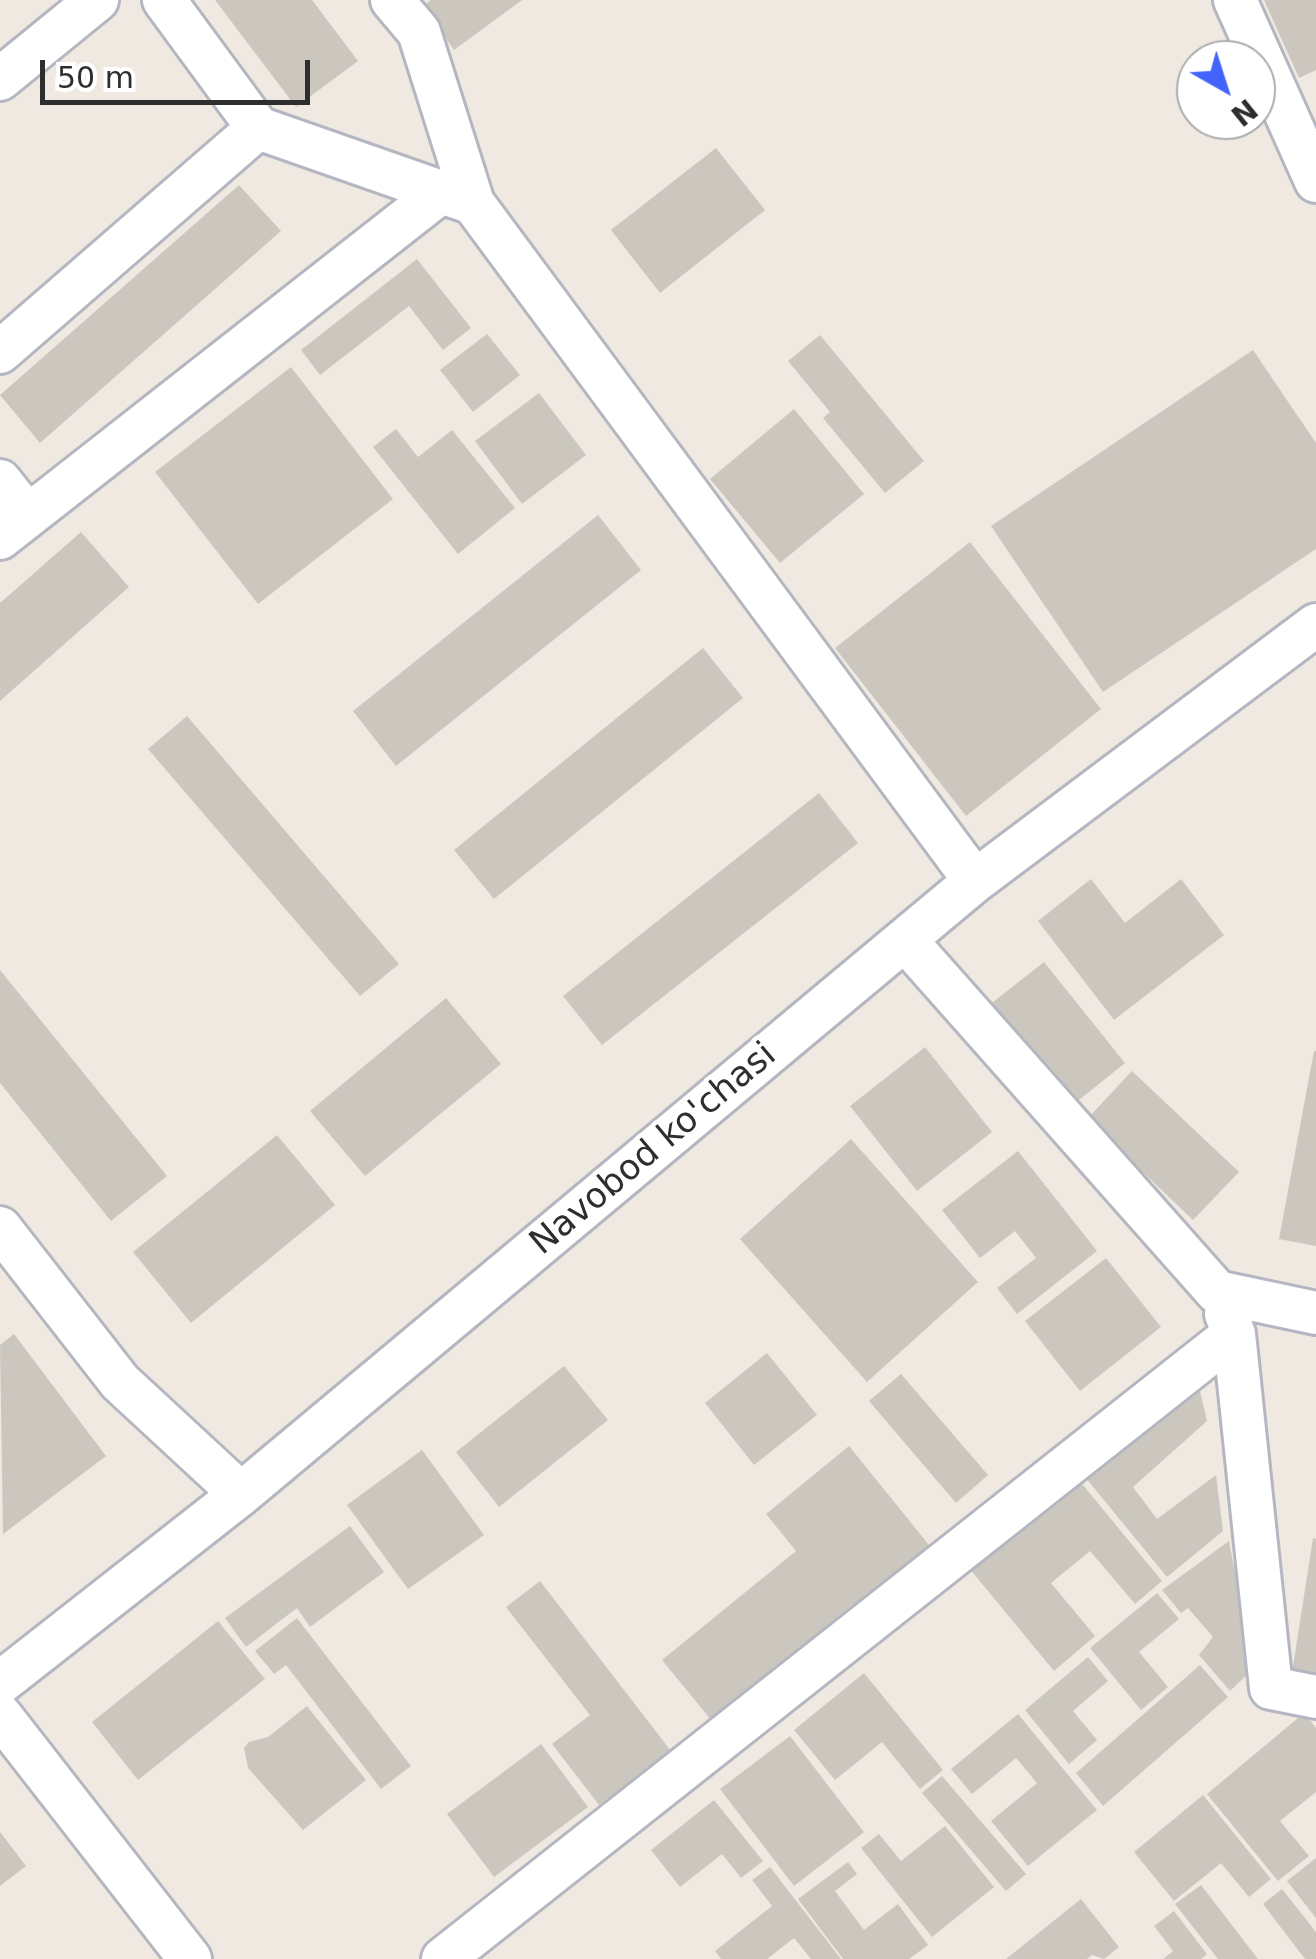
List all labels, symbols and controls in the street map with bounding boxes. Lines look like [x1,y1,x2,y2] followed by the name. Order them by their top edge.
[45,40,315,102] scale bar
[1176,40,1276,140] north arrow
[57,60,134,95] text: 50 m
[1224,92,1263,132] text: N
[523,1035,785,1265] street label: Navobod ko'chasi

